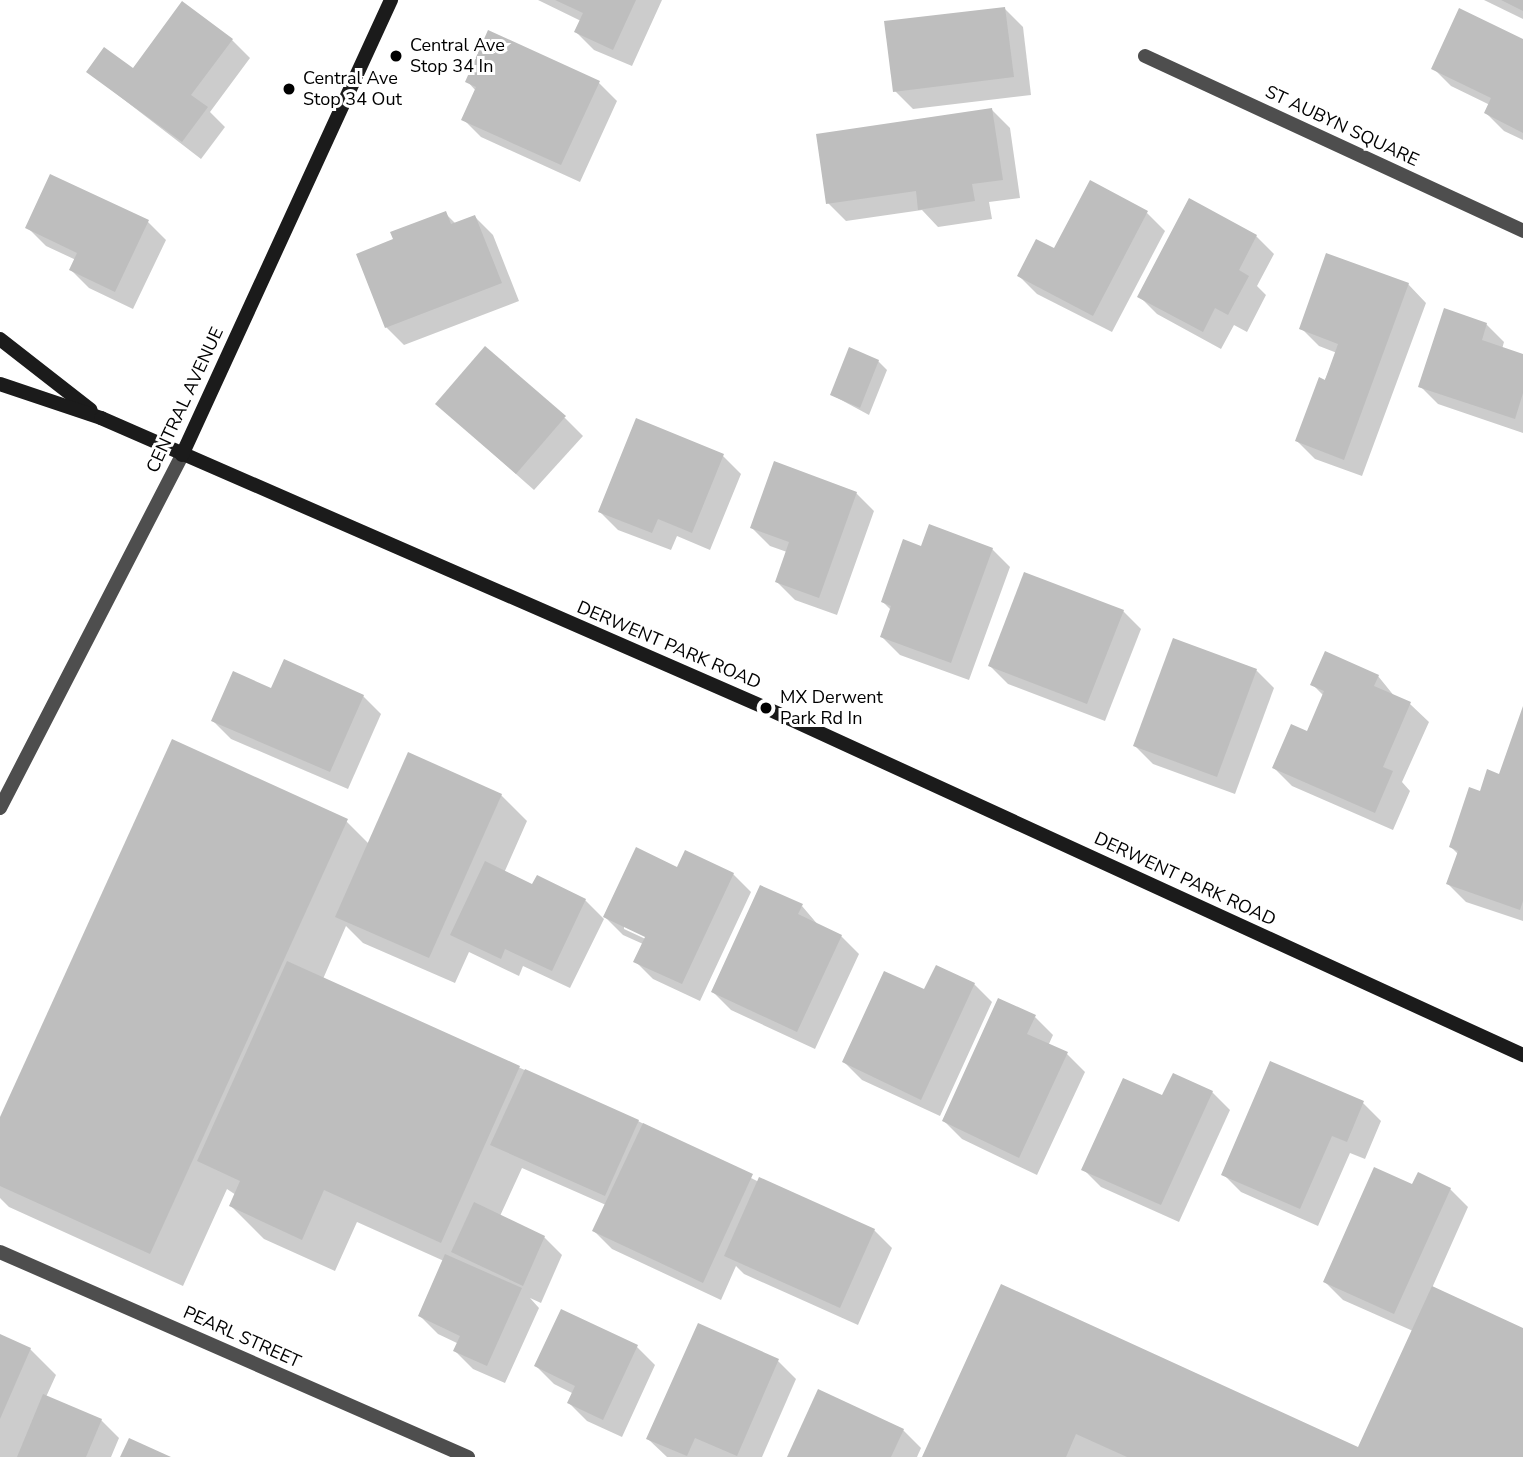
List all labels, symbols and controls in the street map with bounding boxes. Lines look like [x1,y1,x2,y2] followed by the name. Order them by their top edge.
[410,35,505,78] place label: Central Ave Stop 34 In
[388,48,404,64] marker: Central Ave Stop 34 In
[303,68,402,110] place label: Central Ave Stop 34 Out
[281,81,297,97] marker: Central Ave Stop 34 Out
[1262,81,1422,171] street label: ST AUBYN SQUARE
[142,324,228,476] street label: CENTRAL AVENUE
[574,596,764,694] street label: DERWENT PARK ROAD
[780,687,883,730] place label: MX Derwent Park Rd In
[758,700,774,716] marker: MX Derwent Park Rd In
[1091,827,1279,931] street label: DERWENT PARK ROAD
[180,1301,304,1373] street label: PEARL STREET

